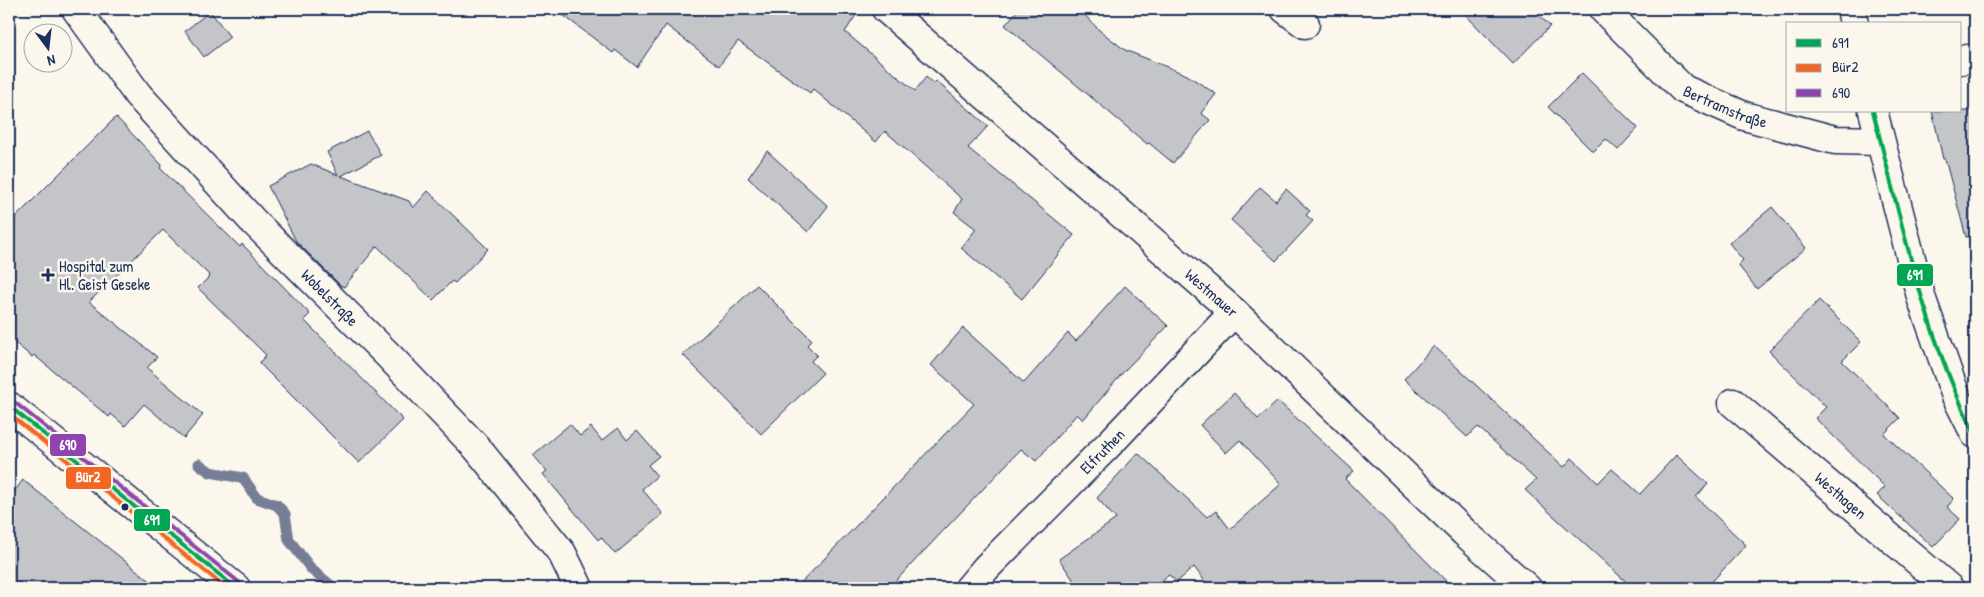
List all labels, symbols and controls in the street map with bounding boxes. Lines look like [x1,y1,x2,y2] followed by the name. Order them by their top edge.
[22,22,72,72] north arrow
[1786,22,1962,112] legend
[1832,32,1849,53] text: 691
[45,51,58,71] text: N
[1832,56,1858,77] text: Bür2
[1680,80,1770,133] street label: Bertramstraße
[1832,82,1850,103] text: 690
[59,255,151,295] place label: Hospital zum Hl. Geist Geseke
[1180,263,1243,322] street label: Westmauer
[1896,263,1934,287] line badge: 691
[296,264,364,331] street label: Wobelstraße
[1907,265,1923,284] text: 691
[41,268,55,282] marker: Hospital zum Hl. Geist Geseke
[1075,424,1129,479] street label: Elfruthen
[49,433,87,457] line badge: 690
[60,435,77,454] text: 690
[65,466,112,490] line badge: Bür2
[76,467,101,486] text: Bür2
[1810,467,1871,524] street label: Westhagen
[120,502,130,512] unlabelled marker
[133,508,171,532] line badge: 691
[144,510,160,529] text: 691

